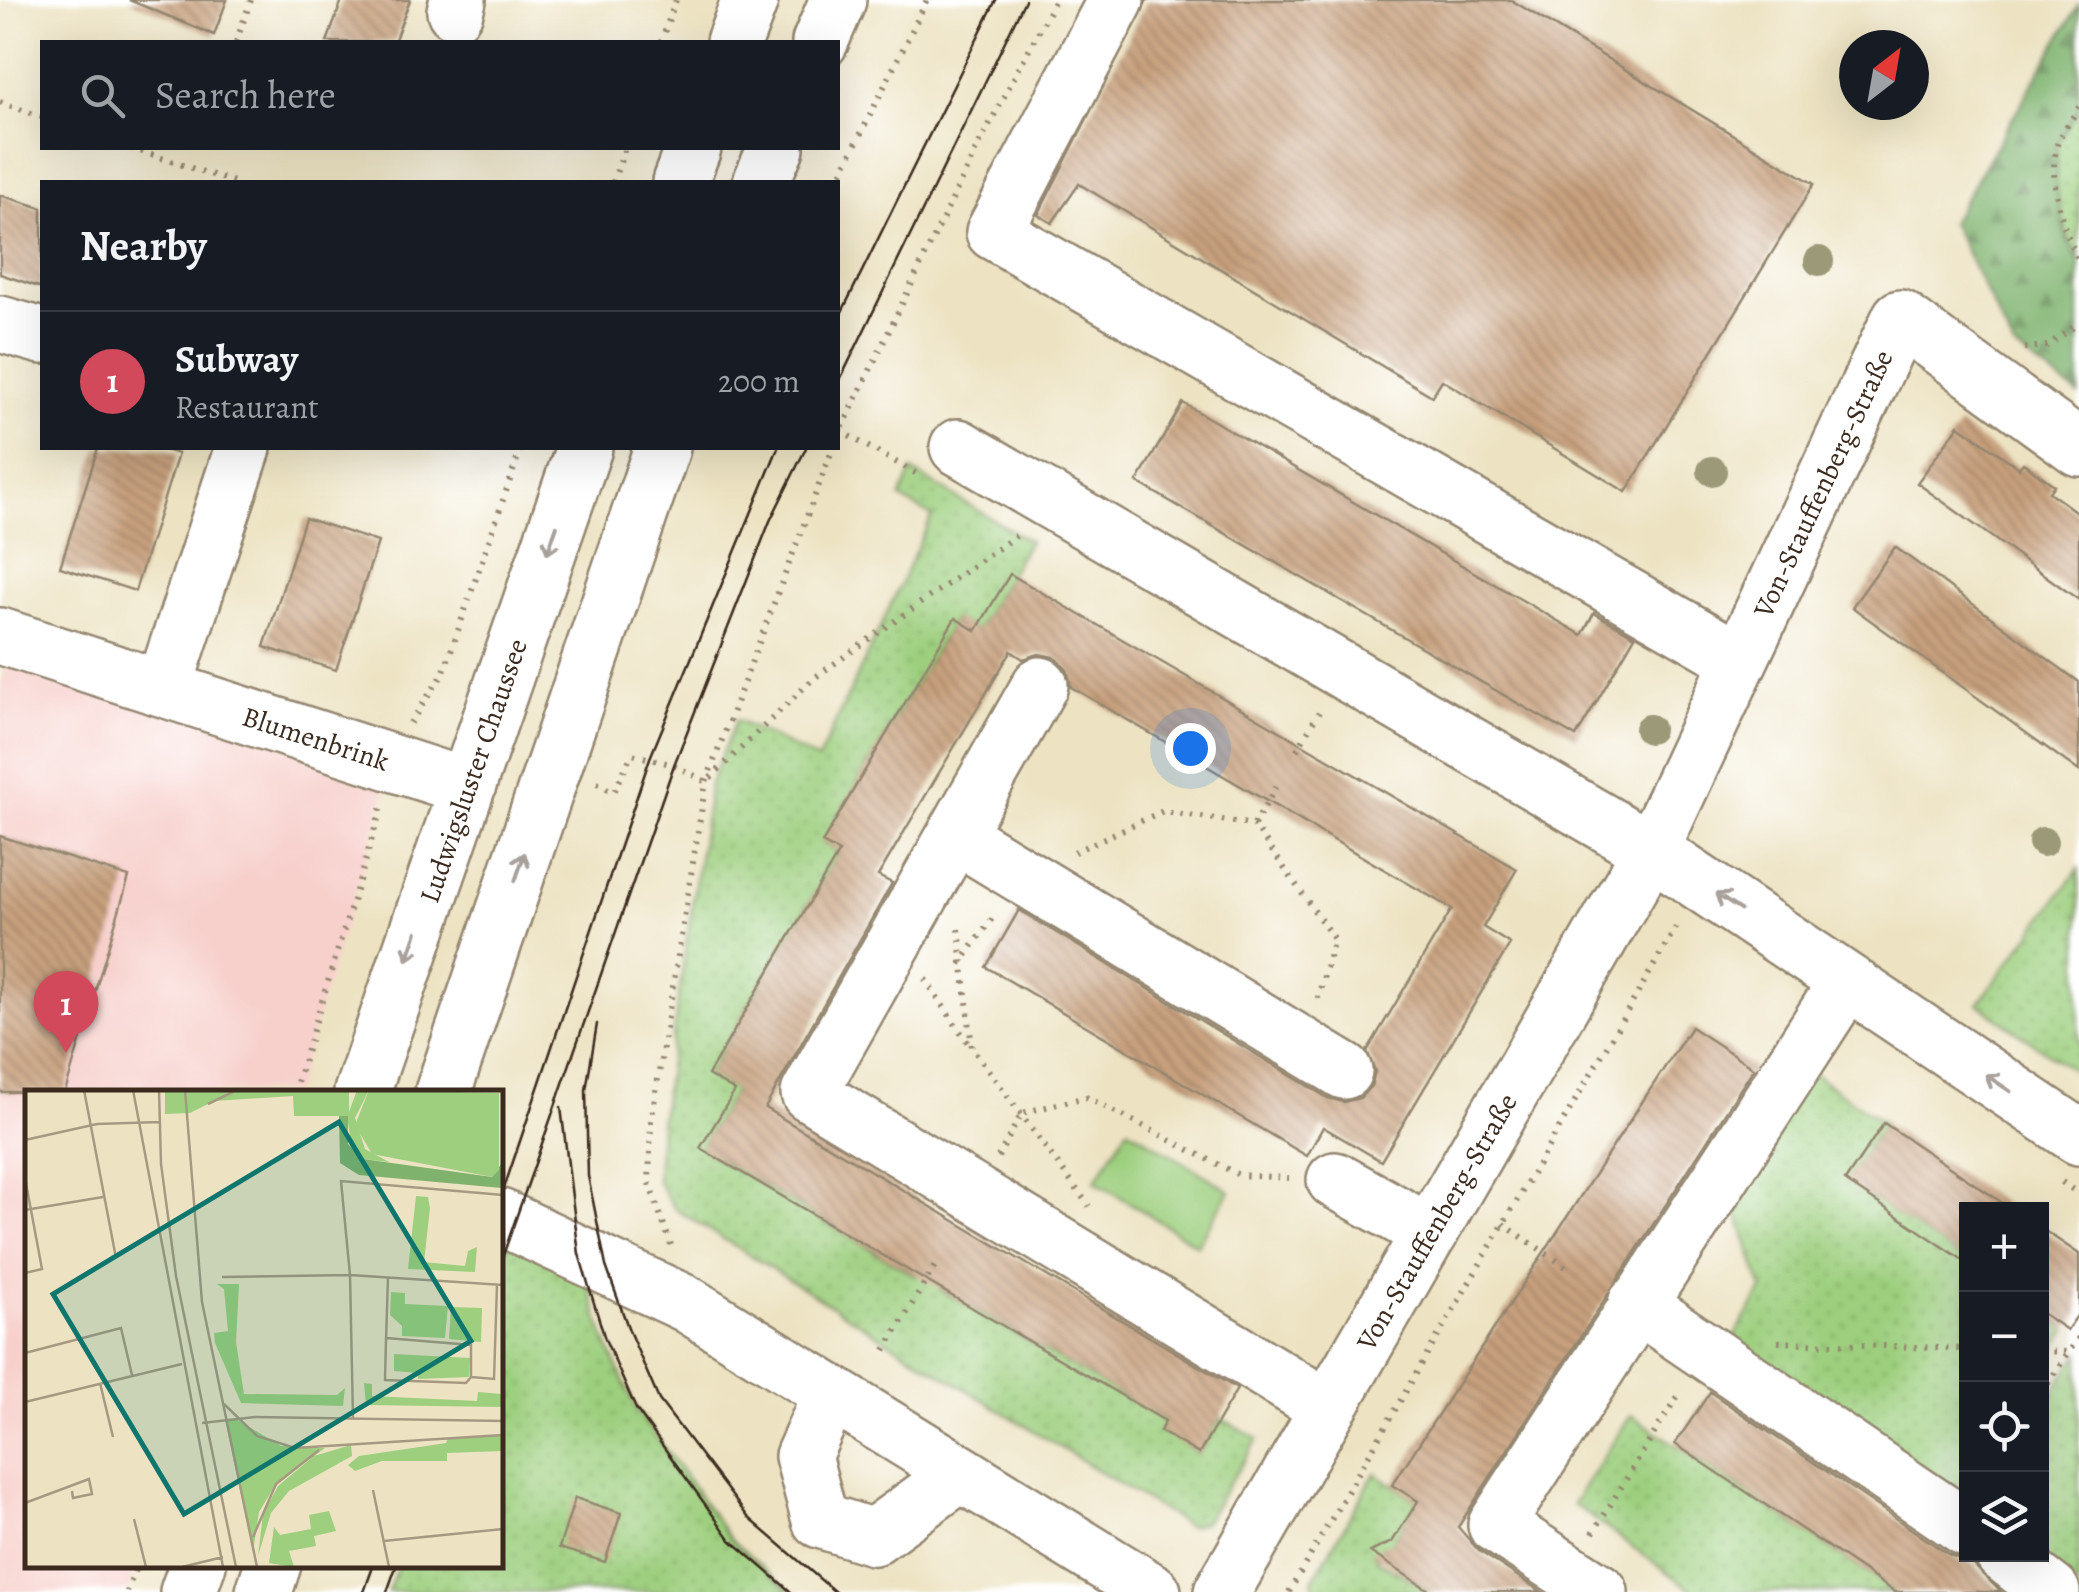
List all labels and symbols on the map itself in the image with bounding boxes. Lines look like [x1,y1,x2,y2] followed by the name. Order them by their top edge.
[1839,30,1929,120] north arrow
[1744,344,1902,625] street label: Von-Stauffenberg-Straße
[542,523,560,554] one-way arrow
[411,634,537,908] street label: Ludwigsluster Chaussee
[237,698,394,781] street label: Blumenbrink
[1165,723,1216,774] your location
[512,853,530,884] one-way arrow
[1715,892,1743,913] one-way arrow
[402,930,420,961] one-way arrow
[34,970,98,1053] pin: 1
[1985,1073,2012,1093] one-way arrow
[1347,1086,1526,1358] street label: Von-Stauffenberg-Straße
[25,1090,502,1567] inset map

